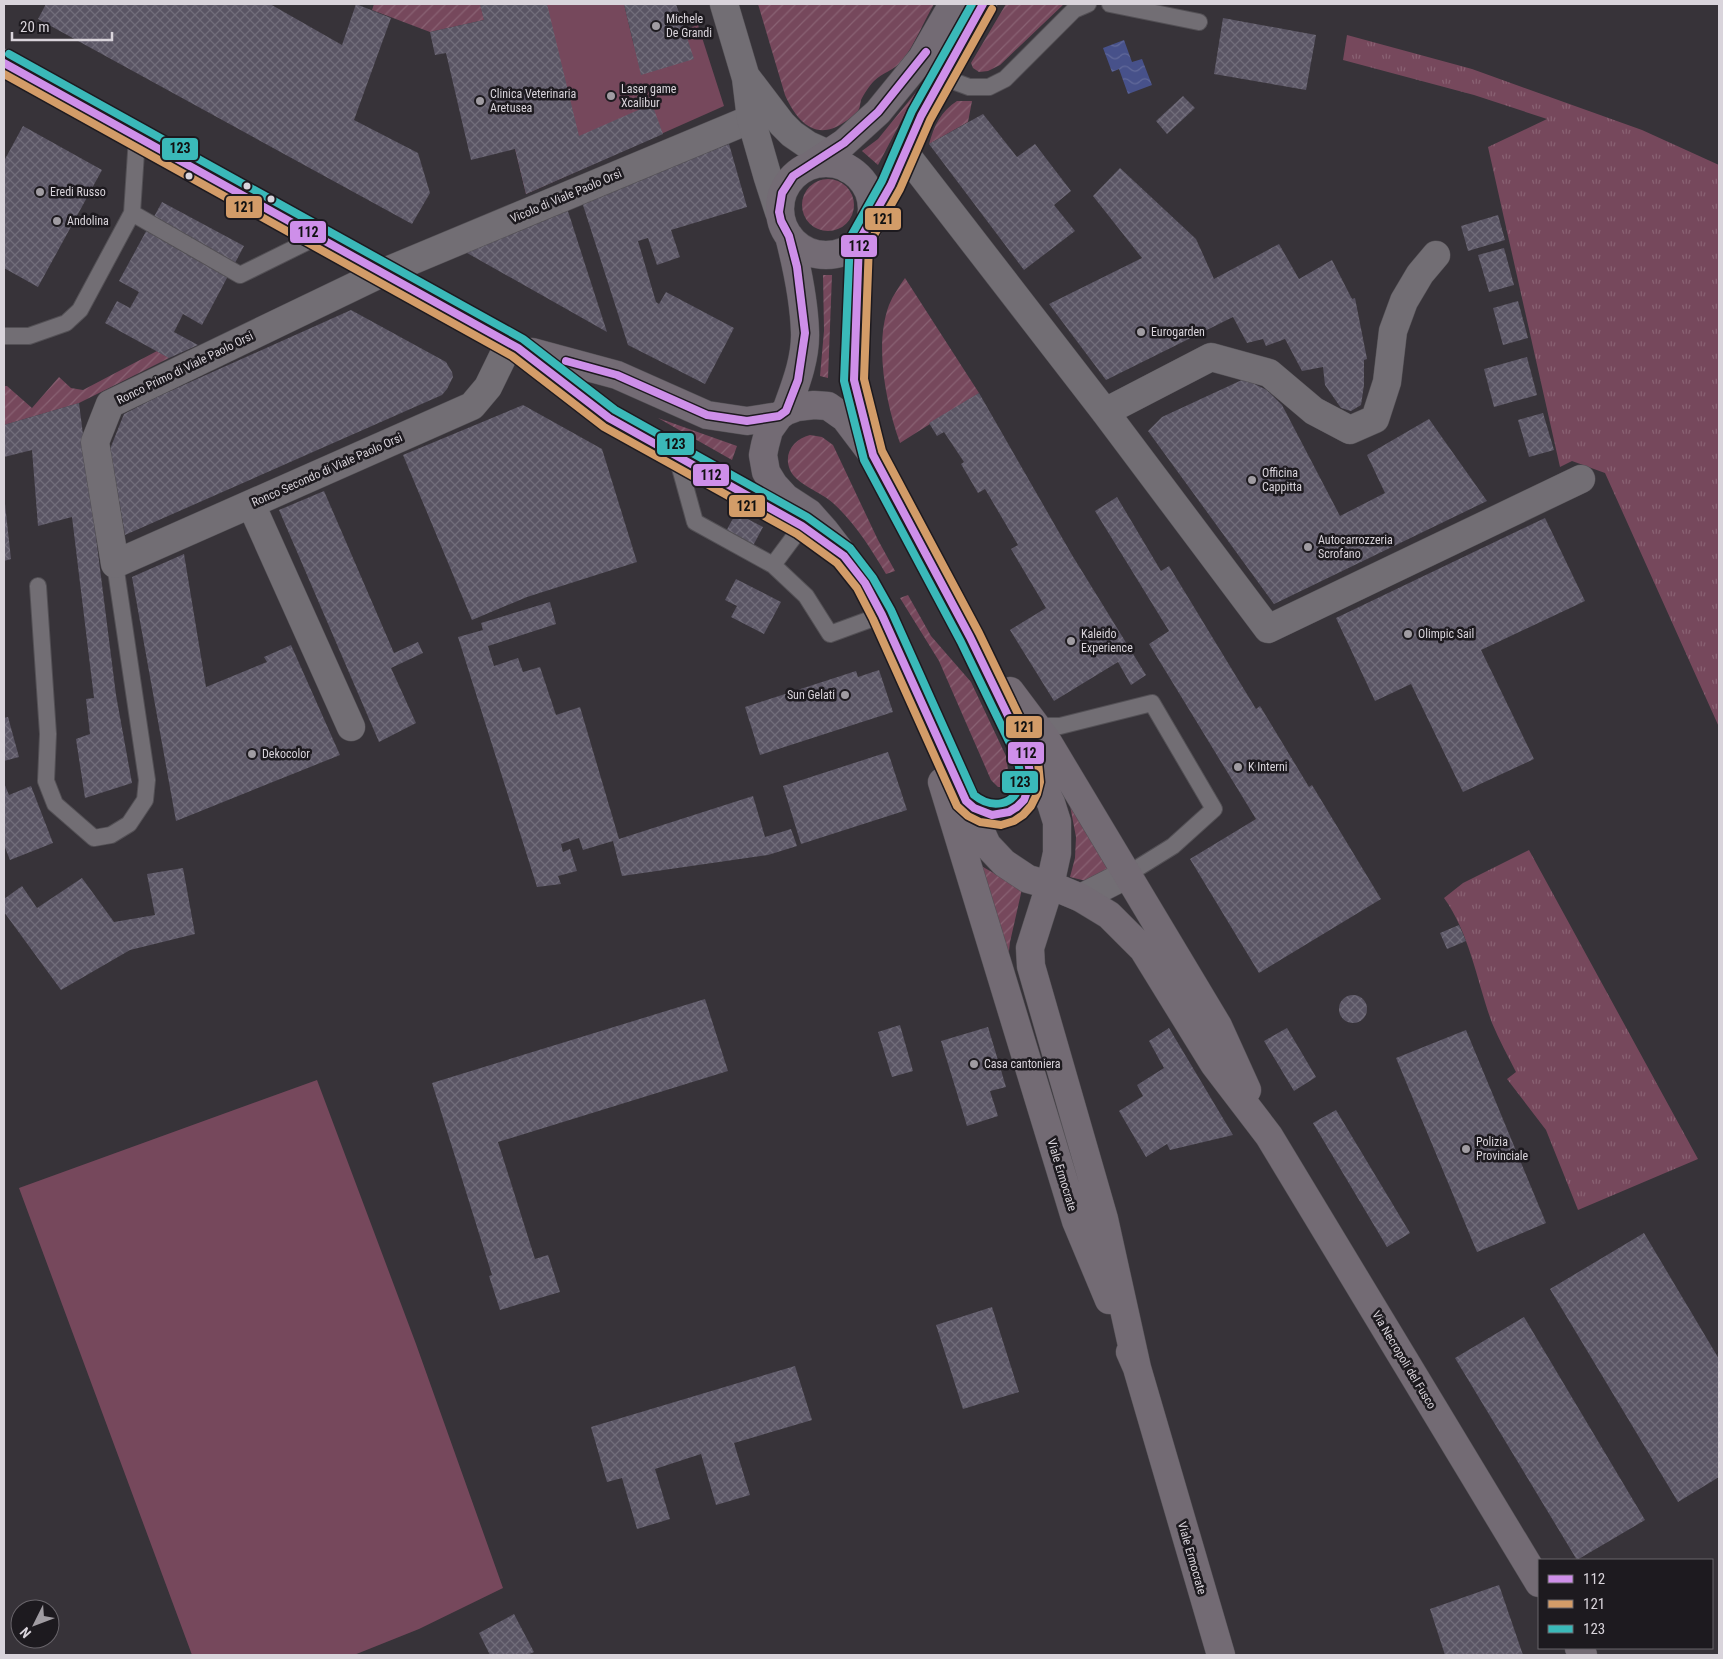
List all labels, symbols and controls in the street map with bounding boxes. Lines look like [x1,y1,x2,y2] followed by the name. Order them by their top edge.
[12,10,112,42] scale bar
[666,12,712,40] place label: Michele De Grandi
[20,18,50,36] text: 20 m
[650,20,662,32] marker: Michele De Grandi
[621,82,677,110] place label: Laser game Xcalibur
[490,87,577,115] place label: Clinica Veterinaria Aretusea
[605,90,617,102] marker: Laser game Xcalibur
[474,95,486,107] marker: Clinica Veterinaria Aretusea
[161,137,199,161] line badge: 123
[169,140,191,156] text: 123
[508,166,624,226] street label: Vicolo di Viale Paolo Orsi
[184,171,194,181] unlabelled marker
[242,181,252,191] unlabelled marker
[50,185,106,199] place label: Eredi Russo
[34,186,46,198] marker: Eredi Russo
[266,194,276,204] unlabelled marker
[225,195,263,219] line badge: 121
[233,199,255,215] text: 121
[864,207,902,231] line badge: 121
[872,211,894,227] text: 121
[67,214,109,228] place label: Andolina
[51,215,63,227] marker: Andolina
[289,220,327,244] line badge: 112
[297,224,319,240] text: 112
[840,234,878,258] line badge: 112
[848,238,870,254] text: 112
[1151,325,1205,339] place label: Eurogarden
[1135,326,1147,338] marker: Eurogarden
[114,329,256,407] street label: Ronco Primo di Viale Paolo Orsi
[250,430,404,510] street label: Ronco Secondo di Viale Paolo Orsi
[656,432,695,456] line badge: 123
[664,436,686,452] text: 123
[692,463,730,487] line badge: 112
[1262,466,1302,494] place label: Officina Cappitta
[700,467,722,483] text: 112
[1246,474,1258,486] marker: Officina Cappitta
[728,494,766,518] line badge: 121
[736,498,758,514] text: 121
[1318,533,1393,561] place label: Autocarrozzeria Scrofano
[1302,541,1314,553] marker: Autocarrozzeria Scrofano
[1081,627,1133,655] place label: Kaleido Experience
[1418,627,1474,641] place label: Olimpic Sail
[1402,628,1414,640] marker: Olimpic Sail
[1065,635,1077,647] marker: Kaleido Experience
[787,688,835,702] place label: Sun Gelati
[839,689,851,701] marker: Sun Gelati
[1005,715,1043,739] line badge: 121
[1013,719,1035,735] text: 121
[1007,741,1045,765] line badge: 112
[1015,745,1037,761] text: 112
[262,747,310,761] place label: Dekocolor
[246,748,258,760] marker: Dekocolor
[1248,760,1288,774] place label: K Interni
[1232,761,1244,773] marker: K Interni
[1001,770,1039,794] line badge: 123
[1009,774,1031,790] text: 123
[984,1057,1061,1071] place label: Casa cantoniera
[968,1058,980,1070] marker: Casa cantoniera
[1476,1135,1529,1163] place label: Polizia Provinciale
[1044,1137,1080,1213] street label: Viale Ermocrate
[1460,1143,1472,1155] marker: Polizia Provinciale
[1369,1308,1439,1412] street label: Via Necropoli del Fusco
[1175,1520,1209,1596] street label: Viale Ermocrate
[1538,1559,1713,1649] legend
[1583,1570,1605,1588] text: 112
[1583,1595,1605,1613] text: 121
[10,1599,60,1649] north arrow
[1583,1620,1605,1638] text: 123
[17,1624,34,1641] text: N

